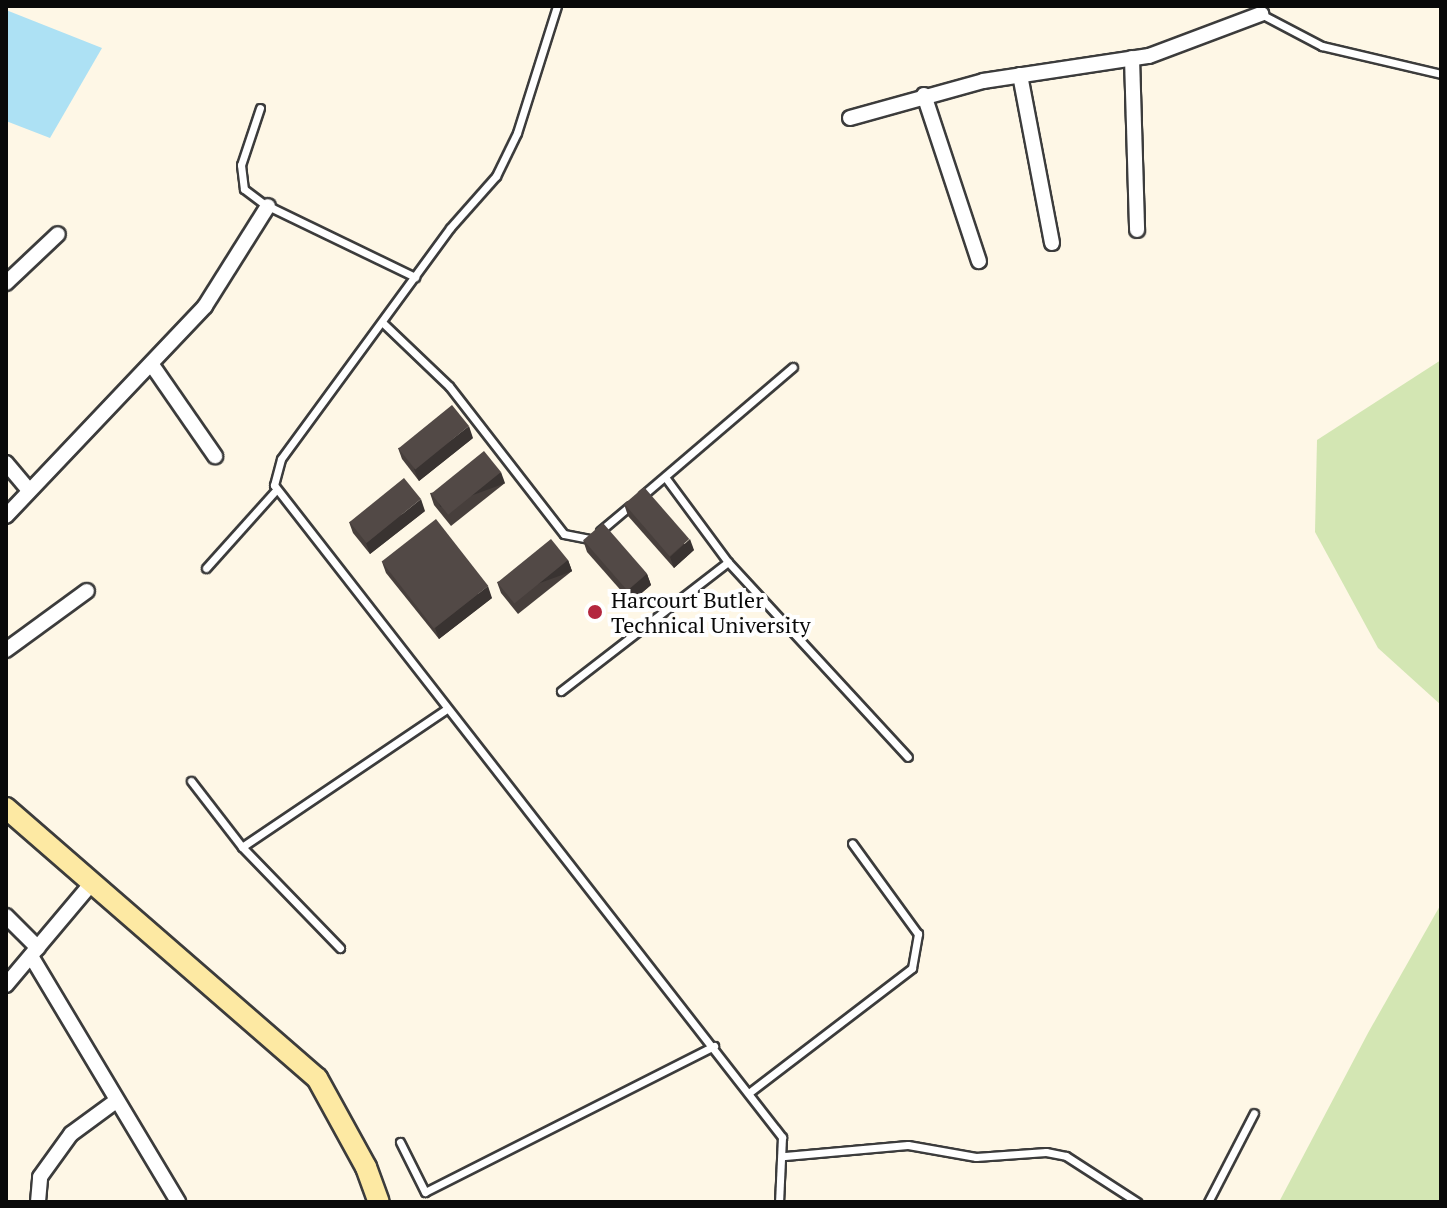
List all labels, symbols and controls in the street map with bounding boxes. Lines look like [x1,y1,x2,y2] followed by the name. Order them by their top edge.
[611,586,811,638] place label: Harcourt Butler Technical University
[586,603,604,621] marker: Harcourt Butler Technical University

